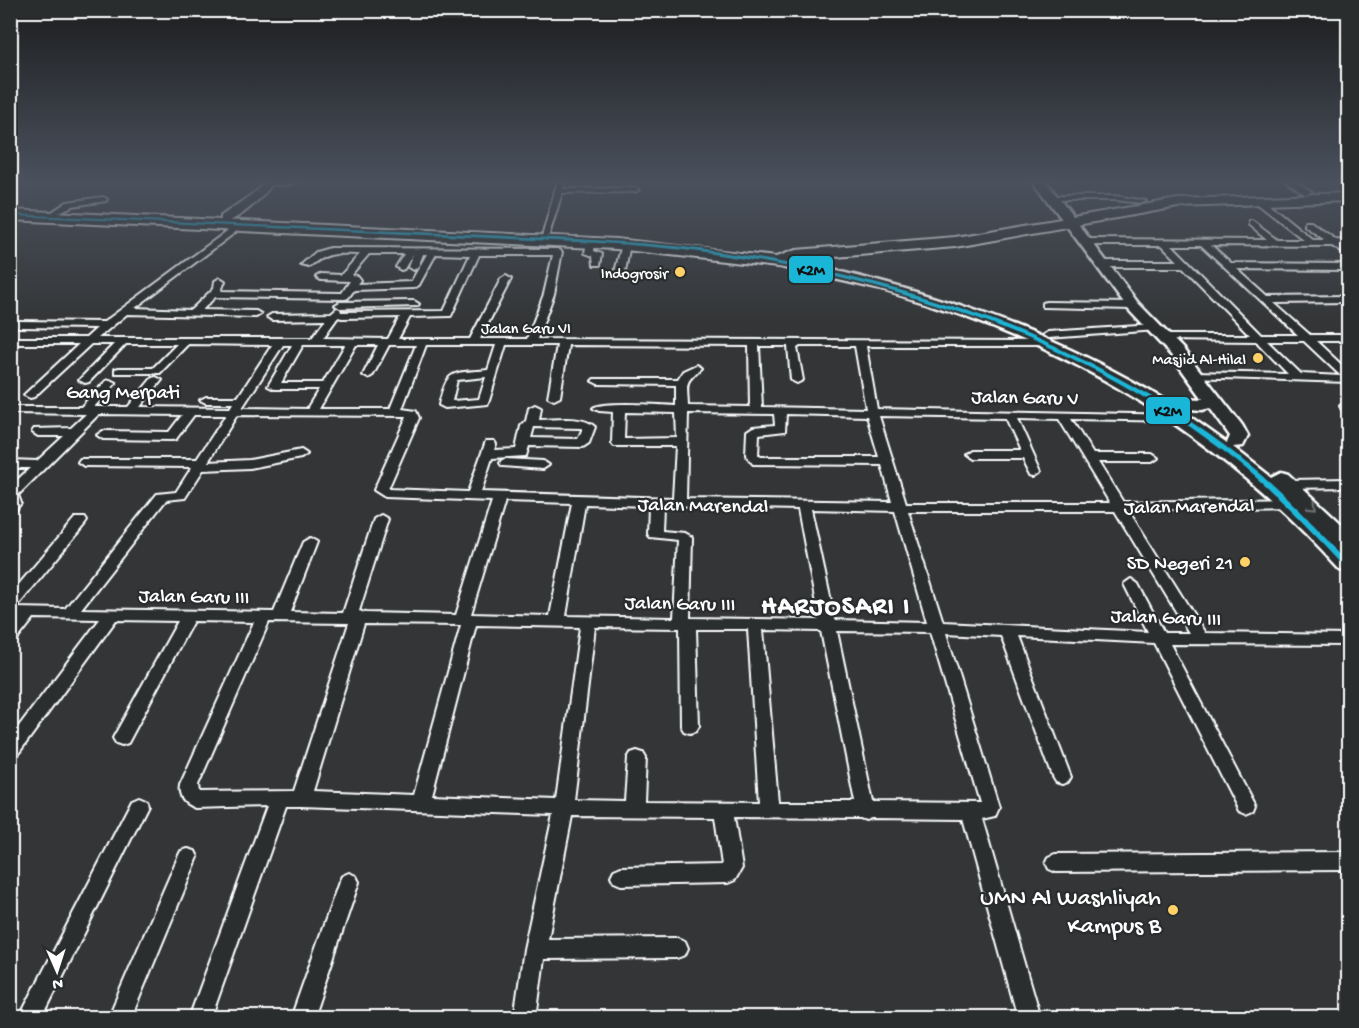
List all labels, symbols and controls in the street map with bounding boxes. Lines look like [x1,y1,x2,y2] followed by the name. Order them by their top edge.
[788,255,834,284] line badge: K2M
[796,263,826,282] text: K2M
[673,265,687,279] marker: Indogrosir
[601,266,669,285] place label: Indogrosir
[481,321,571,340] street label: Jalan Garu VI
[1251,351,1265,365] marker: Masjid Al-Hilal
[1152,352,1246,371] place label: Masjid Al-Hilal
[66,383,180,406] street label: Gang Merpati
[971,387,1079,412] street label: Jalan Garu V
[1145,396,1191,425] line badge: K2M
[1153,404,1183,423] text: K2M
[637,495,768,520] street label: Jalan Marendal
[1124,496,1255,521] street label: Jalan Marendal
[1307,499,1317,510] one-way arrow
[1127,554,1233,577] place label: SD Negeri 21
[1238,555,1252,569] marker: SD Negeri 21
[138,586,250,611] street label: Jalan Garu III
[624,593,736,618] street label: Jalan Garu III
[761,593,911,624] district label: HARJOSARI I
[1110,606,1222,633] street label: Jalan Garu III
[980,885,1162,942] place label: UMN Al Washliyah Kampus B
[1166,903,1180,917] marker: UMN Al Washliyah Kampus B
[27,941,87,1001] north arrow
[51,973,63,992] text: N

